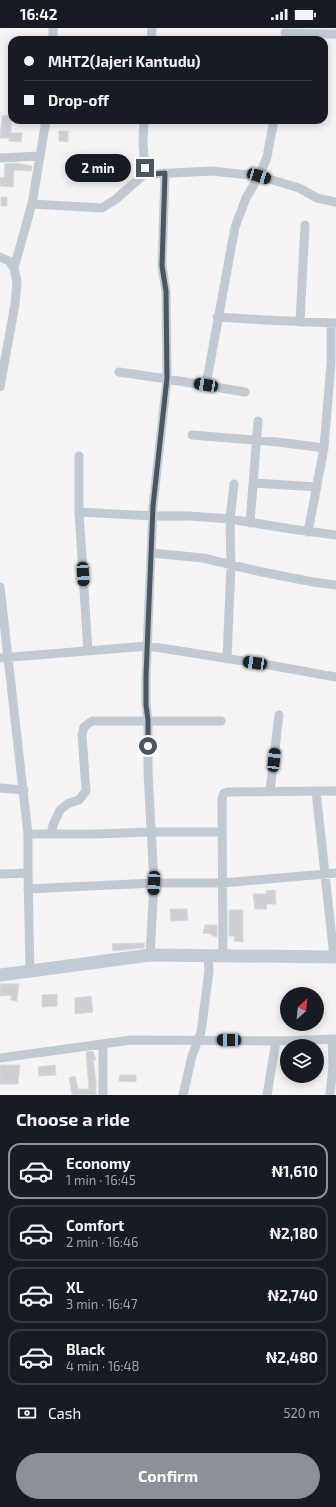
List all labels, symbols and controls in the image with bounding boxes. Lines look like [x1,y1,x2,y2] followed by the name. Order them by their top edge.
[20,5,57,23] text: 16:42
[48,52,200,70] text: MHT2(Jajeri Kantudu)
[48,91,109,109] text: Drop-off
[65,154,131,182] callout: 2 min
[136,159,154,177] route end
[81,160,115,176] text: 2 min
[246,167,272,185] car
[193,377,219,393] car
[76,562,90,586] car
[242,655,268,671] car
[139,737,157,755] route start
[267,747,281,773] car
[147,871,161,895] car
[280,987,324,1031] north arrow
[280,987,324,1083] map controls
[217,1034,241,1046] car
[280,1039,324,1083] button: layers
[16,1108,130,1130] text: Choose a ride
[18,1153,54,1189] icon: car
[66,1154,131,1172] text: Economy
[271,1162,318,1180] text: ₦1,610
[66,1172,136,1188] text: 1 min · 16:45
[18,1215,54,1251] icon: car
[66,1216,124,1234] text: Comfort
[269,1224,318,1242] text: ₦2,180
[66,1234,138,1250] text: 2 min · 16:46
[18,1277,54,1313] icon: car
[66,1278,84,1296] text: XL
[268,1286,318,1304] text: ₦2,740
[66,1296,138,1312] text: 3 min · 16:47
[18,1339,54,1375] icon: car
[66,1340,105,1358] text: Black
[266,1348,318,1366] text: ₦2,480
[66,1358,140,1374] text: 4 min · 16:48
[16,1402,38,1424] icon: cash
[48,1404,81,1422] text: Cash
[284,1405,320,1421] text: 520 m
[16,1453,320,1499] button: Confirm

